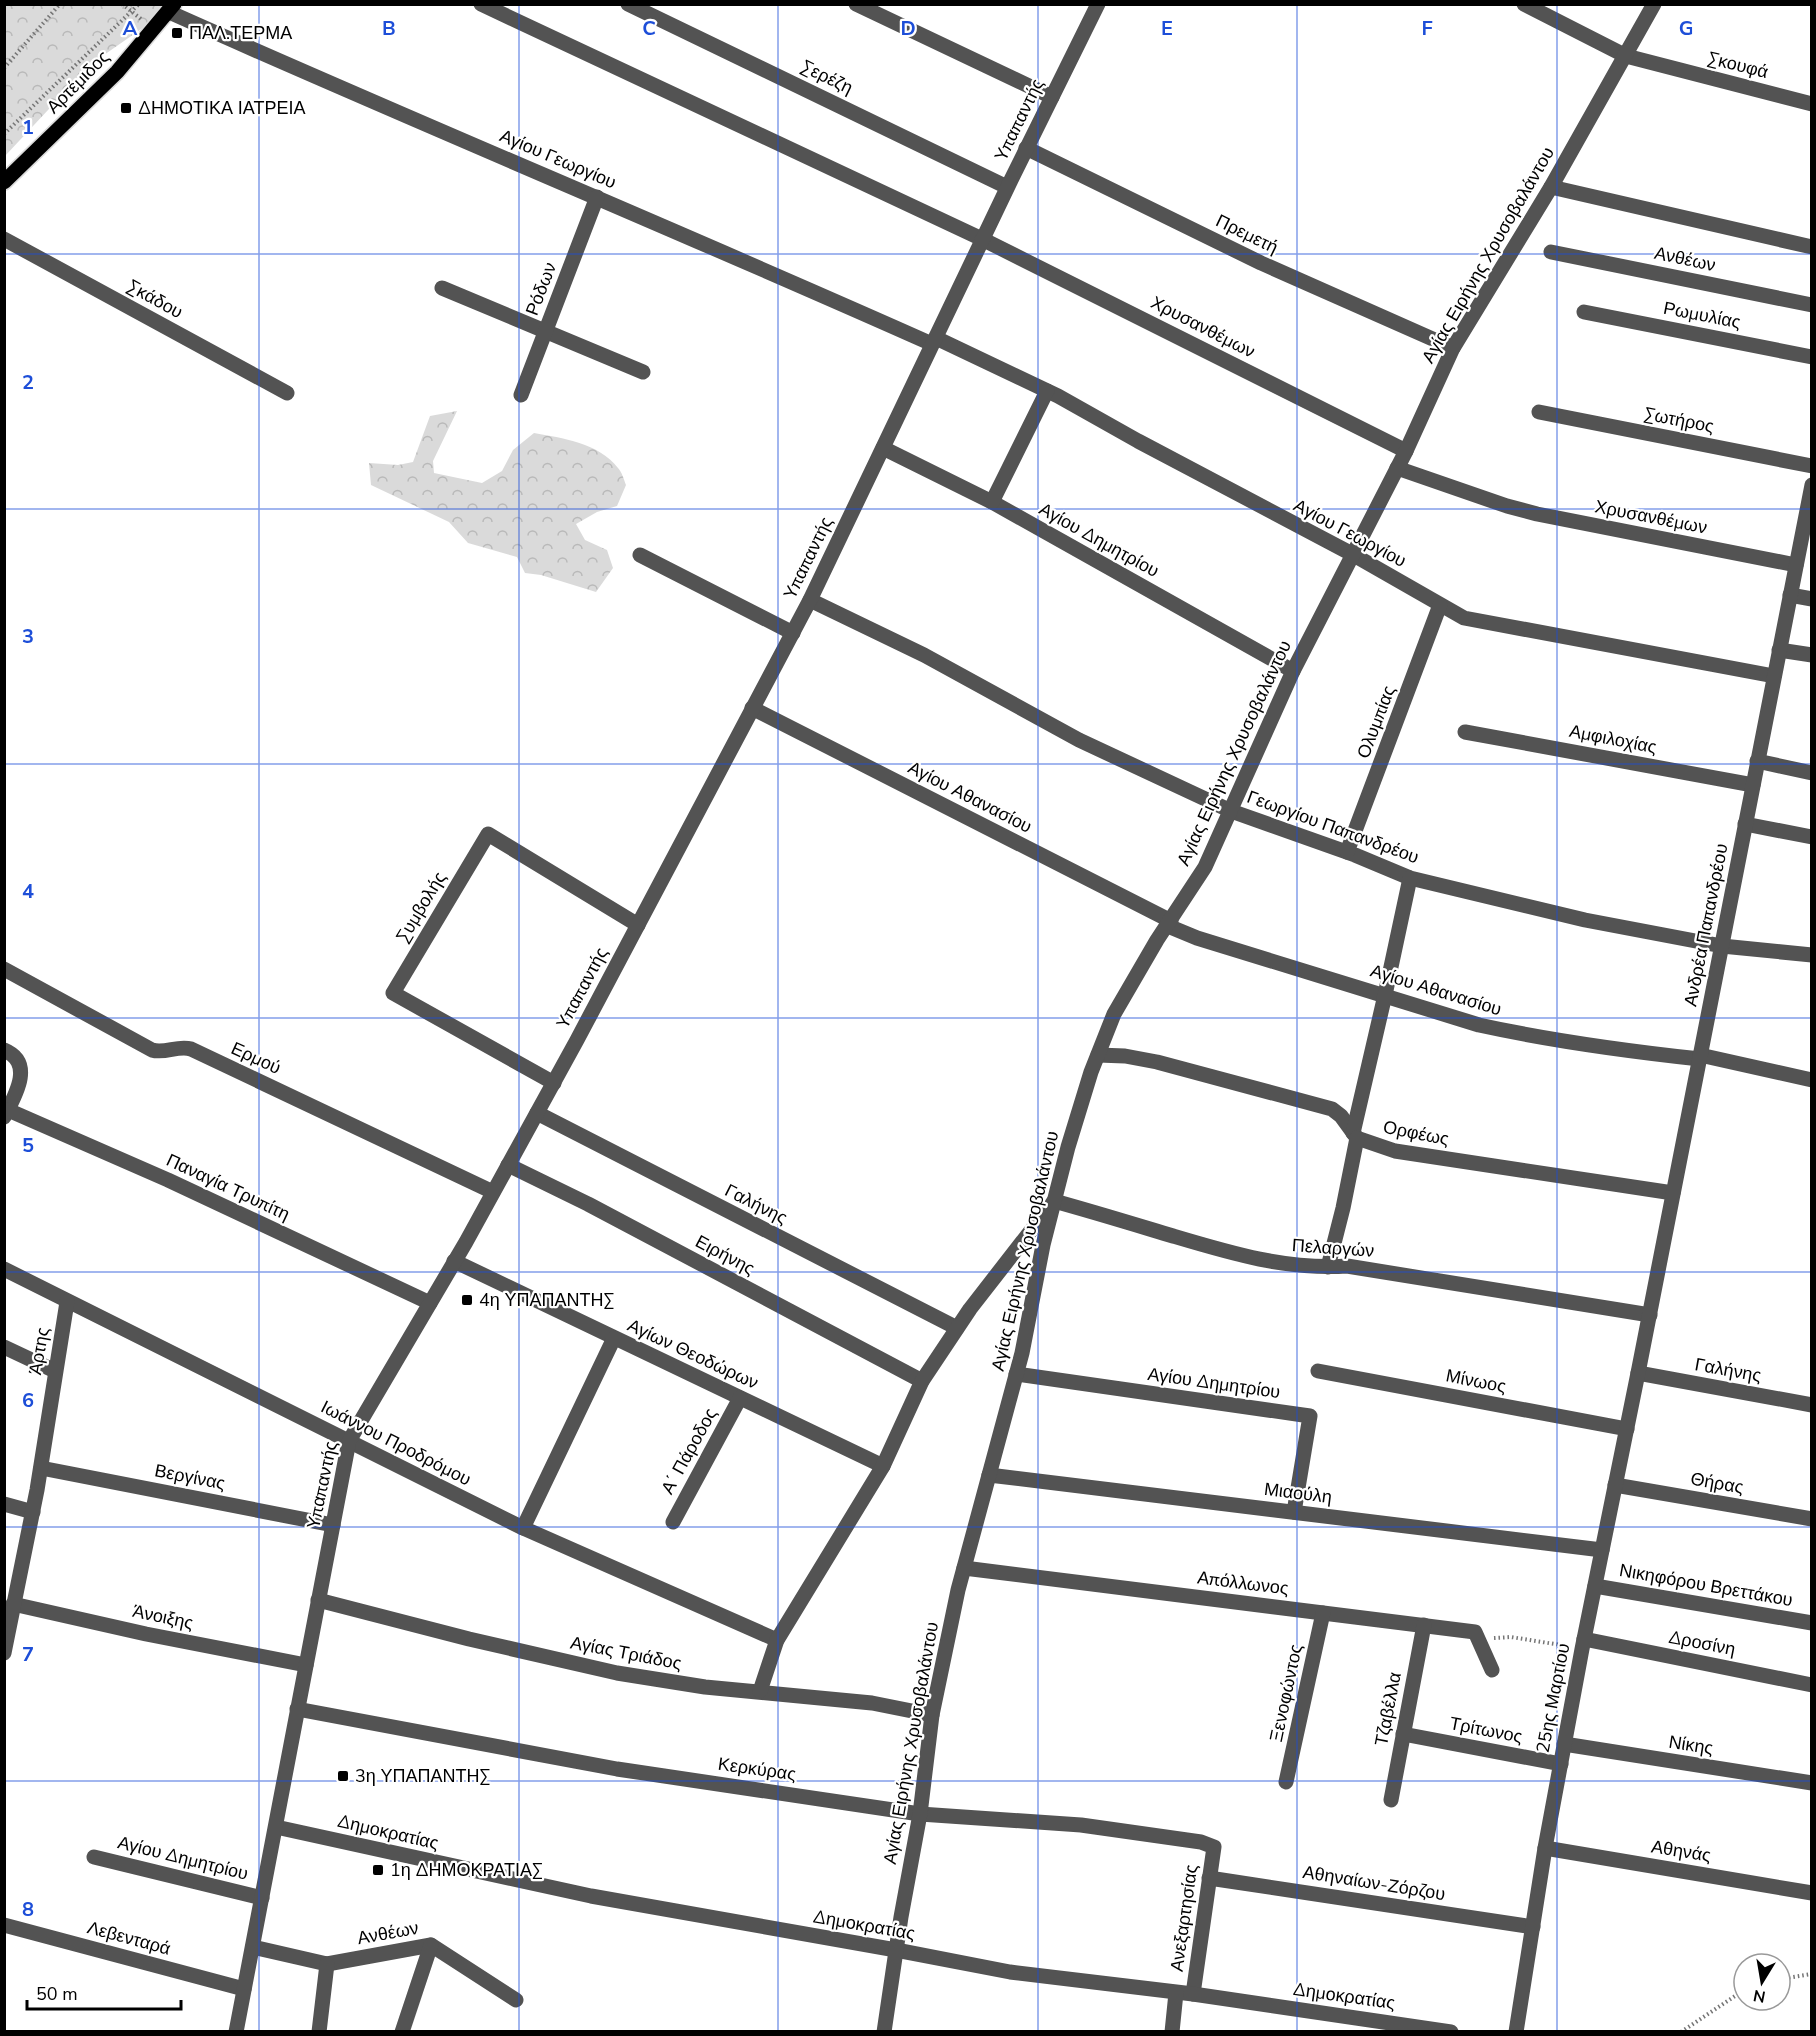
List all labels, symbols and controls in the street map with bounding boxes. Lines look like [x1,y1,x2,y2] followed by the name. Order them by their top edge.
[123,15,138,42] text: A
[382,15,396,42] text: B
[642,15,656,42] text: C
[900,15,916,42] text: D
[1161,15,1173,42] text: E
[1421,15,1433,42] text: F
[1679,15,1693,42] text: G
[189,21,292,45] place label: ΠΑΛ.ΤΕΡΜΑ
[170,26,184,40] marker: ΠΑΛ.ΤΕΡΜΑ
[41,45,115,119] street label: Αρτέμιδος
[1705,46,1771,84] street label: Σκουφά
[797,54,857,100] street label: Σερέζη
[989,75,1049,165] street label: Υπαπαντής
[138,96,305,120] place label: ΔΗΜΟΤΙΚΑ ΙΑΤΡΕΙΑ
[119,101,133,115] marker: ΔΗΜΟΤΙΚΑ ΙΑΤΡΕΙΑ
[22,114,34,141] text: 1
[496,124,620,194] street label: Αγίου Γεωργίου
[1416,143,1560,367] street label: Αγίας Ειρήνης Χρυσοβαλάντου
[1212,209,1282,259] street label: Πρεμετή
[1652,241,1718,277] street label: Ανθέων
[520,259,562,319] street label: Ρόδων
[123,274,187,324] street label: Σκάδου
[1147,290,1259,364] street label: Χρυσανθέμων
[1661,296,1743,334] street label: Ρωμυλίας
[22,369,34,396] text: 2
[1642,401,1716,439] street label: Σωτήρος
[1290,493,1410,573] street label: Αγίου Γεωργίου
[1593,494,1709,540] street label: Χρυσανθέμων
[1035,497,1163,583] street label: Αγίου Δημητρίου
[778,513,838,603] street label: Υπαπαντής
[22,623,34,650] text: 3
[1171,637,1297,869] street label: Αγίας Ειρήνης Χρυσοβαλάντου
[1351,682,1401,762] street label: Ολυμπίας
[1567,719,1659,759] street label: Αμφιλοχίας
[904,755,1036,839] street label: Αγίου Αθανασίου
[1244,785,1422,869] street label: Γεωργίου Παπανδρέου
[1678,841,1734,1009] street label: Ανδρέα Παπανδρέου
[391,867,452,947] street label: Συμβολής
[22,878,34,905] text: 4
[551,943,614,1033] street label: Υπαπαντής
[1367,959,1505,1021] street label: Αγίου Αθανασίου
[227,1036,285,1080] street label: Ερμού
[1381,1115,1451,1151] street label: Ορφέως
[986,1129,1064,1373] street label: Αγίας Ειρήνης Χρυσοβαλάντου
[22,1132,34,1159] text: 5
[162,1148,294,1226] street label: Παναγία Τρυπίτη
[721,1178,792,1230] street label: Γαλήνης
[691,1229,759,1281] street label: Ειρήνης
[1291,1233,1375,1263] street label: Πελαργών
[479,1288,614,1312] place label: 4η ΥΠΑΠΑΝΤΗΣ
[460,1293,474,1307] marker: 4η ΥΠΑΠΑΝΤΗΣ
[624,1313,762,1395] street label: Αγίων Θεοδώρων
[23,1325,55,1377] street label: Άρτης
[1693,1352,1763,1388] street label: Γαλήνης
[1146,1362,1282,1404] street label: Αγίου Δημητρίου
[1444,1363,1508,1399] street label: Μίνωος
[22,1387,34,1414] text: 6
[317,1395,475,1491] street label: Ιωάννου Προδρόμου
[655,1403,723,1498] street label: Α΄ Πάροδος
[301,1439,343,1531] street label: Υπαπαντής
[153,1458,228,1496] street label: Βεργίνας
[1689,1467,1746,1500] street label: Θήρας
[1263,1477,1333,1509] street label: Μιαούλη
[1617,1558,1795,1612] street label: Νικηφόρου Βρεττάκου
[1196,1566,1290,1601] street label: Απόλλωνος
[130,1599,196,1635] street label: Άνοιξης
[878,1620,944,1866] street label: Αγίας Ειρήνης Χρυσοβαλάντου
[1667,1625,1737,1661] street label: Δροσίνη
[568,1630,684,1676] street label: Αγίας Τριάδος
[22,1641,34,1668] text: 7
[1531,1641,1575,1755] street label: 25ης Μαρτίου
[1264,1642,1308,1744] street label: Ξενοφώντος
[1369,1670,1407,1748] street label: Τζαβέλλα
[1447,1711,1525,1749] street label: Τρίτωνος
[1667,1730,1715,1760] street label: Νίκης
[716,1752,798,1786] street label: Κερκύρας
[355,1764,490,1788] place label: 3η ΥΠΑΠΑΝΤΗΣ
[336,1769,350,1783] marker: 3η ΥΠΑΠΑΝΤΗΣ
[335,1809,441,1855] street label: Δημοκρατίας
[115,1830,251,1886] street label: Αγίου Δημητρίου
[1649,1834,1713,1868] street label: Αθηνάς
[390,1858,543,1882] place label: 1η ΔΗΜΟΚΡΑΤΙΑΣ
[1301,1860,1447,1906] street label: Αθηναίων-Ζόρζου
[371,1863,385,1877] marker: 1η ΔΗΜΟΚΡΑΤΙΑΣ
[1165,1863,1203,1973] street label: Ανεξαρτησίας
[22,1896,34,1923] text: 8
[811,1904,917,1946] street label: Δημοκρατίας
[85,1915,173,1961] street label: Λεβενταρά
[355,1916,421,1950] street label: Ανθέων
[1732,1952,1792,2012] north arrow
[27,1973,182,2011] scale bar
[1291,1977,1397,2015] street label: Δημοκρατίας
[36,1982,78,2006] text: 50 m
[1751,1984,1767,2008] text: N

